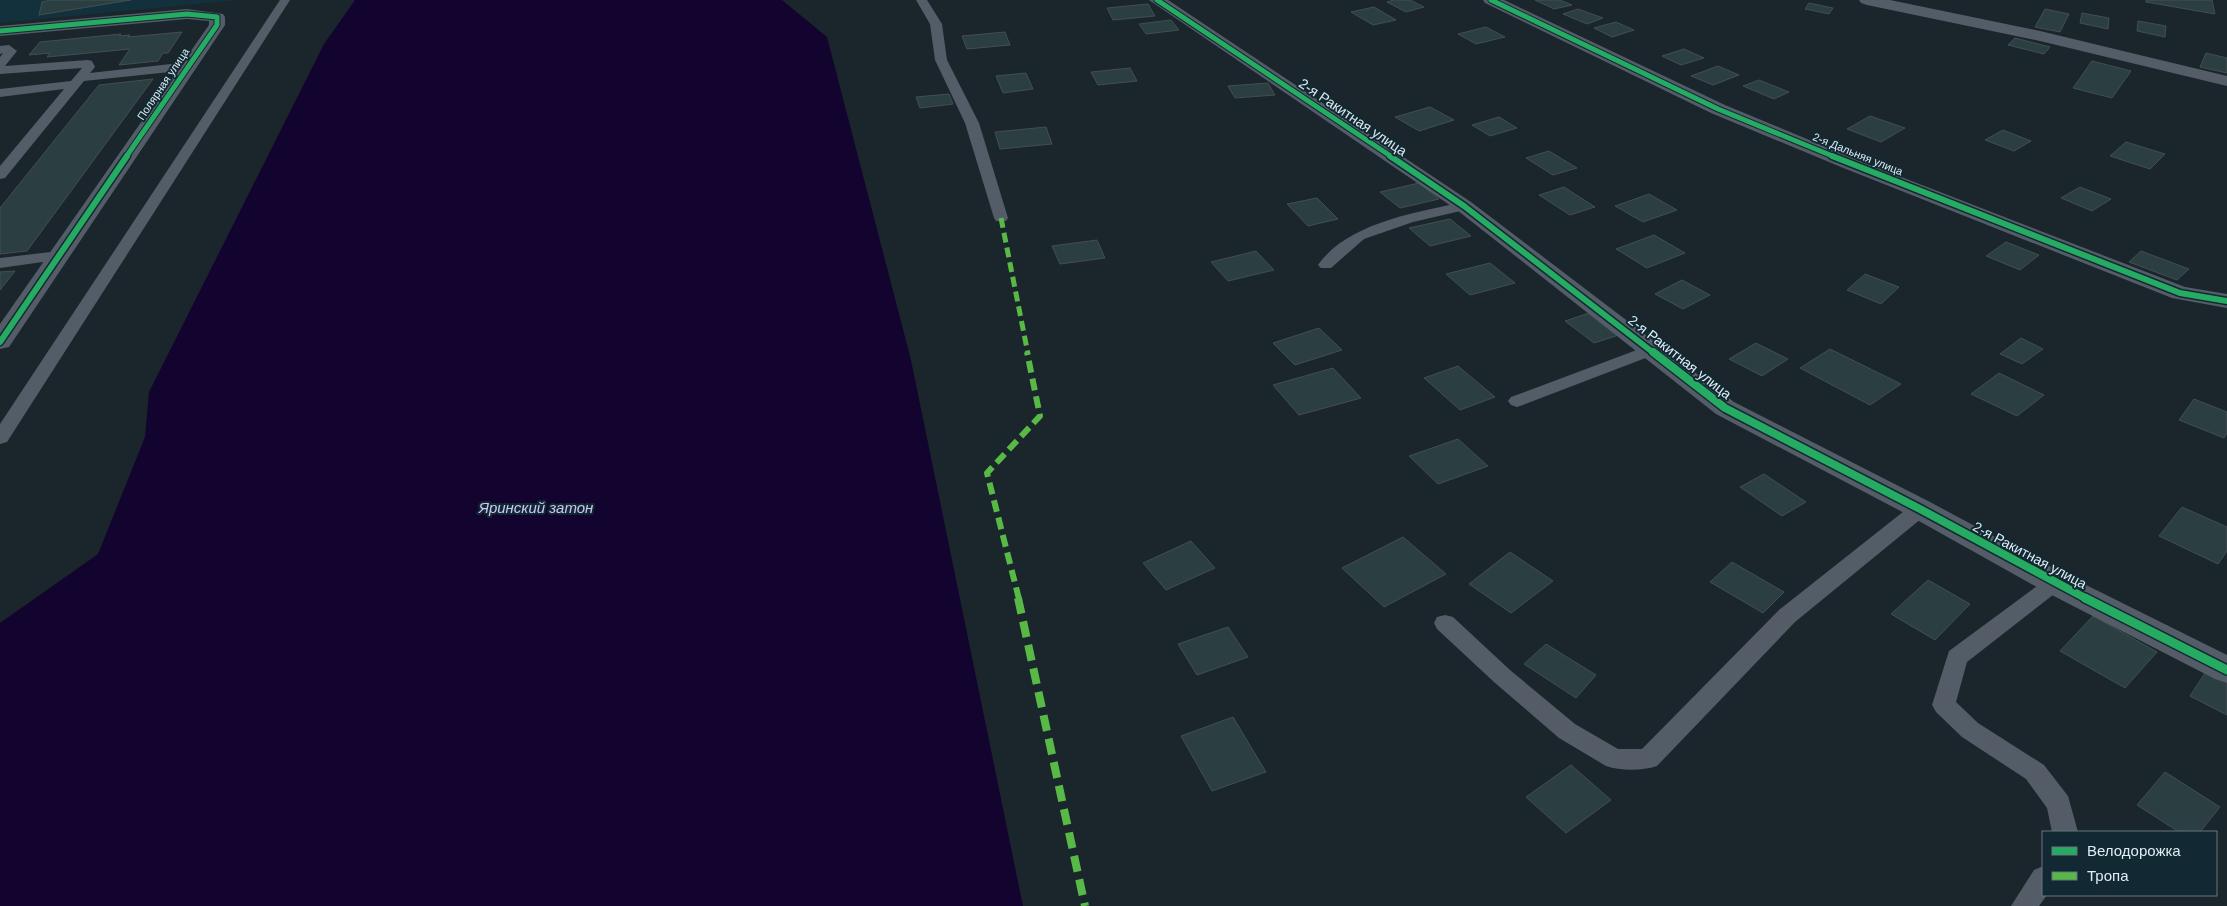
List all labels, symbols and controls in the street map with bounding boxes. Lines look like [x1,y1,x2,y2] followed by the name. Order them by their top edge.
[135,45,192,122] street label: Полярная улица
[1296,75,1410,159] street label: 2-я Ракитная улица
[1811,130,1905,178] street label: 2-я Дальняя улица
[1625,312,1735,402] street label: 2-я Ракитная улица
[478,499,593,516] water label: Яринский затон
[1970,518,2090,592] street label: 2-я Ракитная улица
[2042,831,2217,896] legend
[2087,842,2181,859] text: Велодорожка
[2087,867,2129,884] text: Тропа

